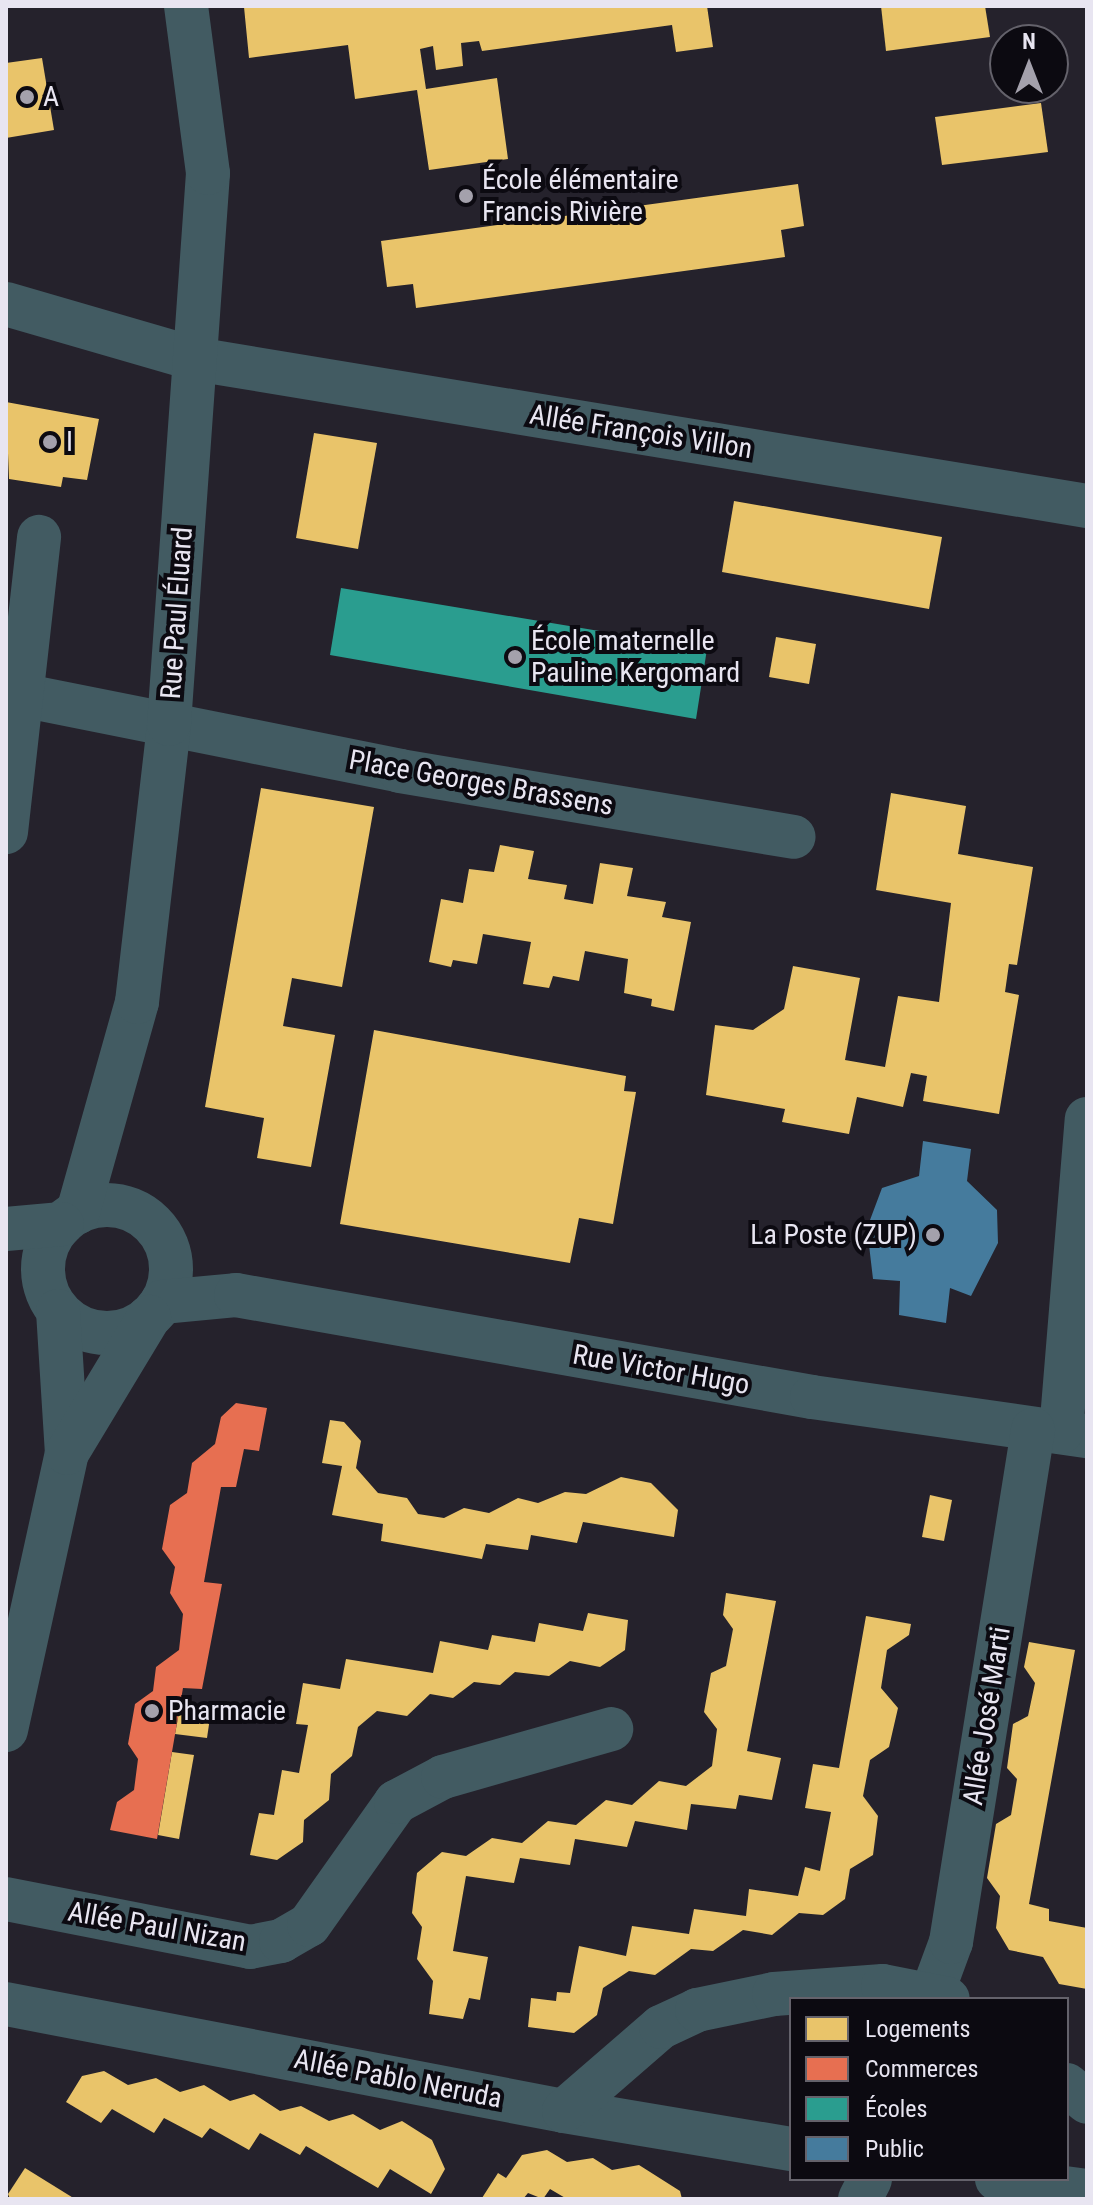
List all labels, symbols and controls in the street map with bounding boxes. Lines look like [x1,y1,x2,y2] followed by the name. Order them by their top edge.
[989,24,1069,104] north arrow
[1022,29,1036,54] text: N
[43,80,59,114] place label: A
[18,88,36,106] marker: A
[482,163,679,229] place label: École élémentaire Francis Rivière
[457,187,475,205] marker: École élémentaire Francis Rivière
[527,398,755,466] street label: Allée François Villon
[66,425,73,459] place label: I
[41,433,59,451] marker: I
[154,526,200,700] street label: Rue Paul Éluard
[531,624,740,690] place label: École maternelle Pauline Kergomard
[506,648,524,666] marker: École maternelle Pauline Kergomard
[346,743,616,823] street label: Place Georges Brassens
[750,1218,917,1252] place label: La Poste (ZUP)
[924,1226,942,1244] marker: La Poste (ZUP)
[570,1338,752,1402] street label: Rue Victor Hugo
[956,1624,1018,1808] street label: Allée José Marti
[168,1694,286,1728] place label: Pharmacie
[143,1702,161,1720] marker: Pharmacie
[66,1895,248,1959] street label: Allée Paul Nizan
[789,1997,1069,2181] legend
[865,2015,971,2043] text: Logements
[291,2042,505,2116] street label: Allée Pablo Neruda
[865,2055,978,2083] text: Commerces
[865,2095,928,2123] text: Écoles
[865,2135,924,2163] text: Public

